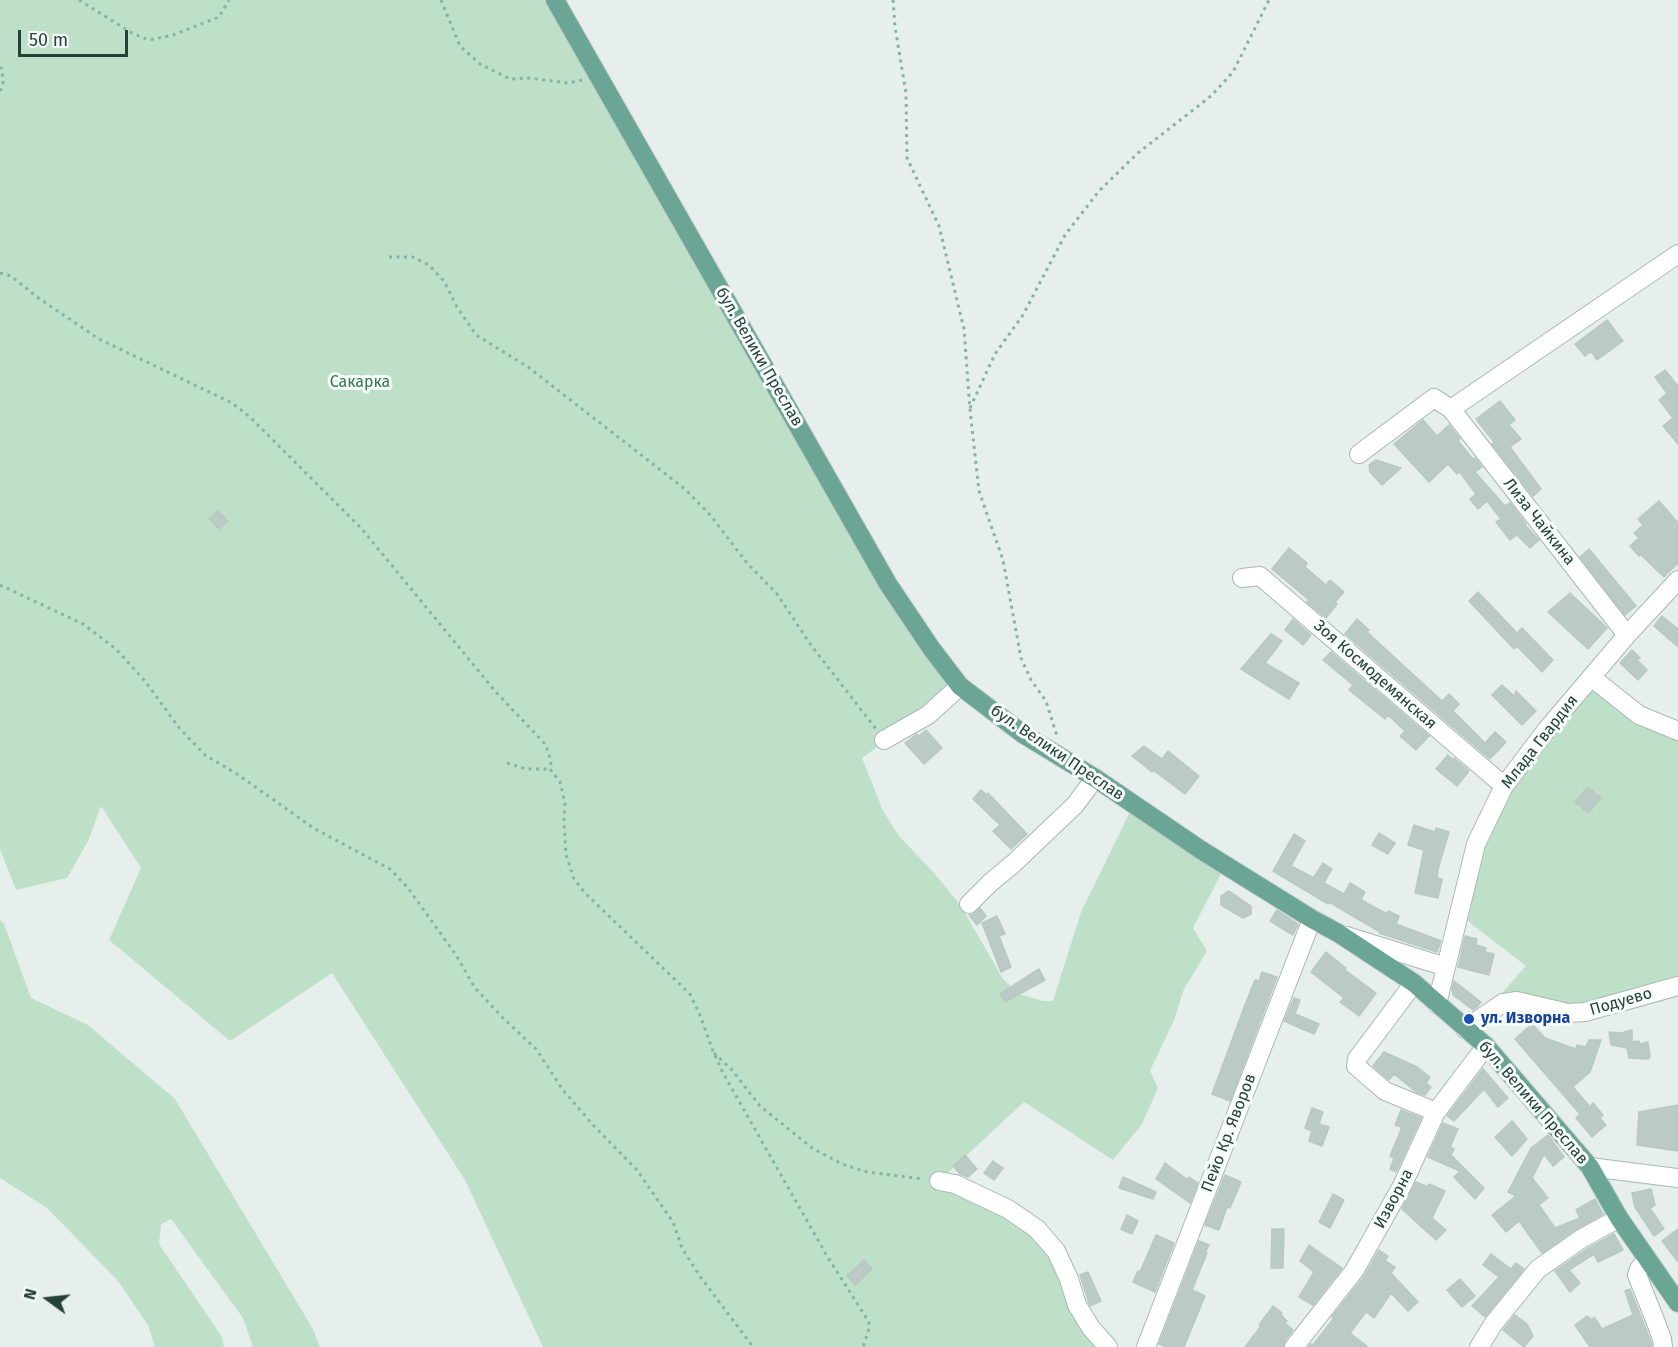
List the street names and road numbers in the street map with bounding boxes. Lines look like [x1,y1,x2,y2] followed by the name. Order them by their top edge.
[711,284,807,430] street label: бул. Велики Преслав
[1499,475,1579,569] street label: Лиза Чайкина
[1310,616,1440,734] street label: Зоя Космодемянская
[1498,691,1582,793] street label: Млада Гвардия
[987,701,1127,805] street label: бул. Велики Преслав
[1588,984,1654,1020] street label: Подуево
[1474,1037,1592,1169] street label: бул. Велики Преслав
[1198,1071,1260,1195] street label: Пейо Кр. Яворов
[1370,1166,1418,1232] street label: Изворна

